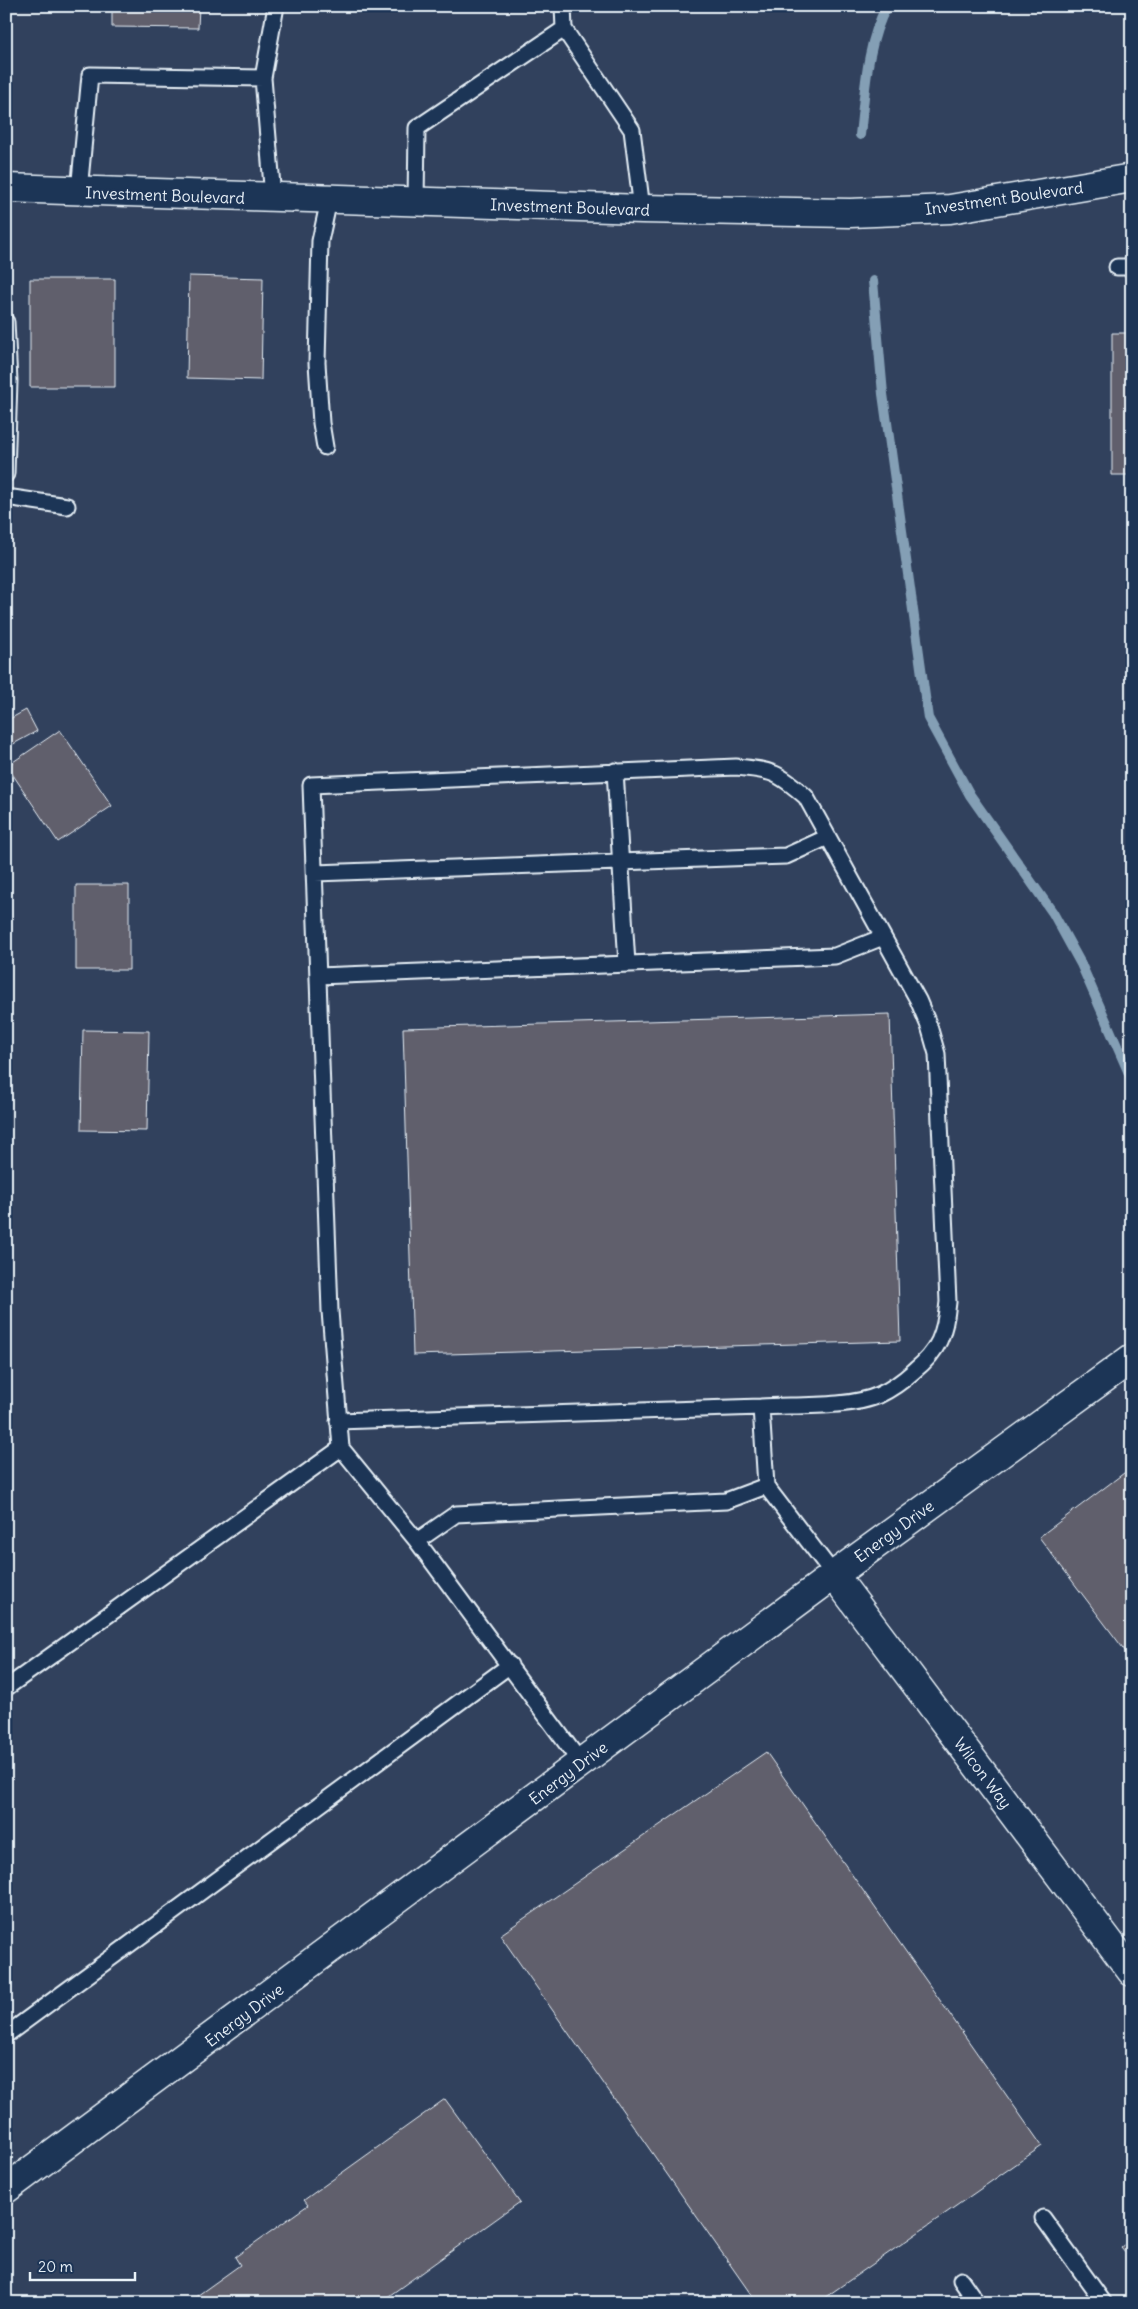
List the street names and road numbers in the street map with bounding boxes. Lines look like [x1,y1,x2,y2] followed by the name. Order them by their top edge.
[924,177,1084,219] street label: Investment Boulevard
[85,182,245,208] street label: Investment Boulevard
[490,194,650,220] street label: Investment Boulevard
[850,1496,938,1566] street label: Energy Drive
[950,1733,1016,1813] street label: Wilcon Way
[525,1737,611,1809] street label: Energy Drive
[201,1979,287,2051] street label: Energy Drive

